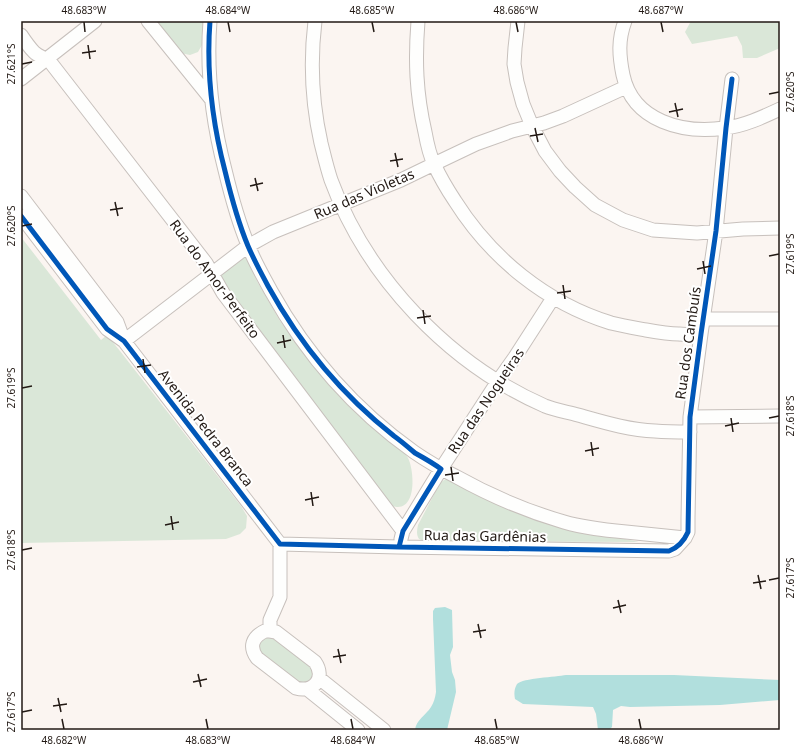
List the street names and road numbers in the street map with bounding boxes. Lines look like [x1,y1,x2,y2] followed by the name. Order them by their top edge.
[311,164,417,223] street label: Rua das Violetas
[166,216,265,342] street label: Rua do Amor-Perfeito
[670,285,705,401] street label: Rua dos Cambuís
[443,344,528,457] street label: Rua das Nogueiras
[155,365,258,490] street label: Avenida Pedra Branca
[424,525,547,546] street label: Rua das Gardênias

